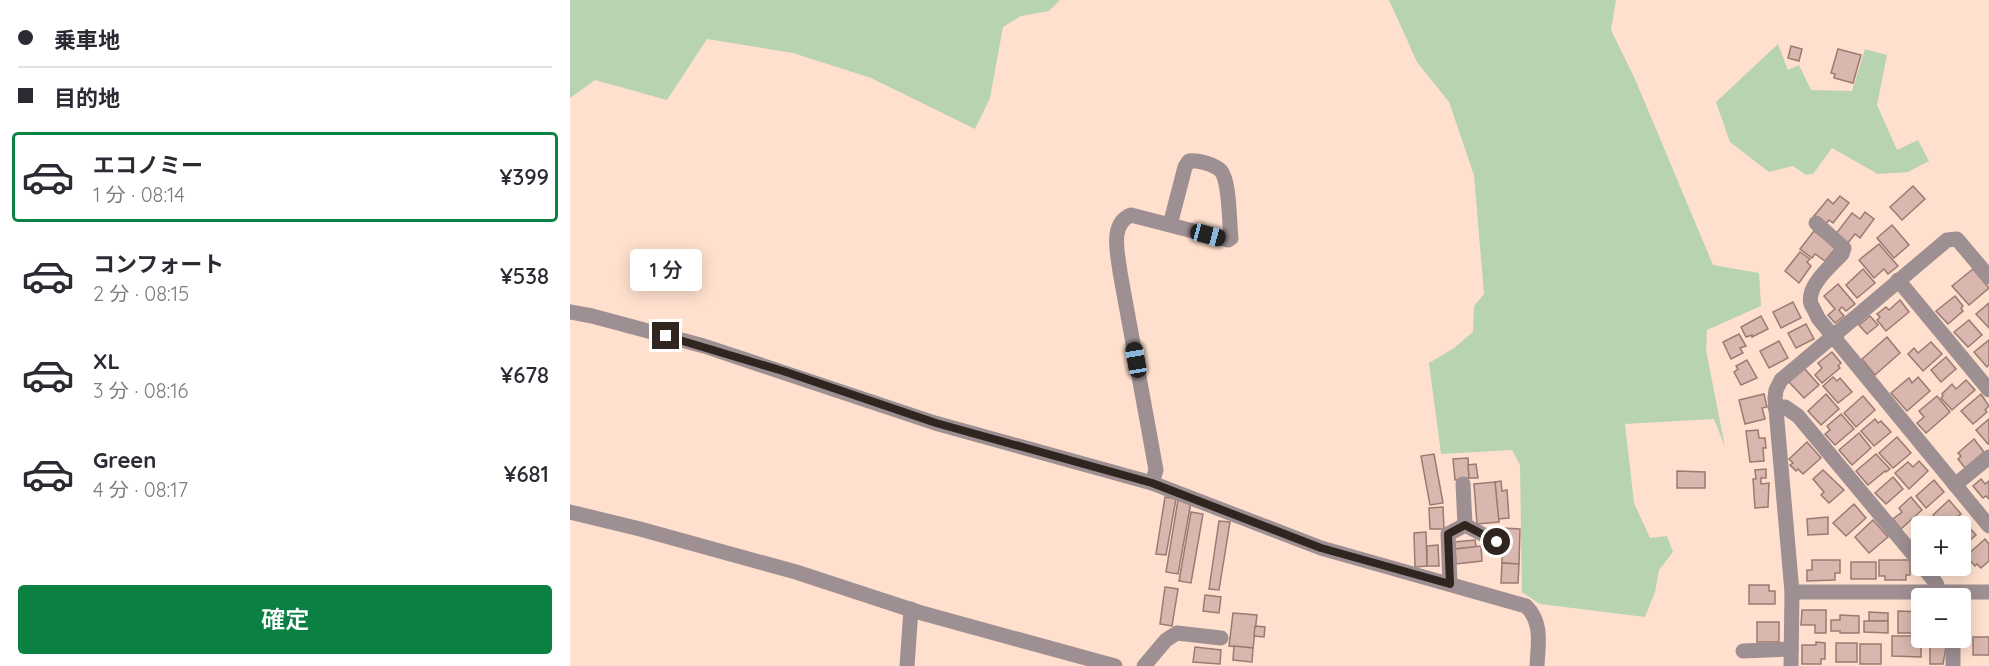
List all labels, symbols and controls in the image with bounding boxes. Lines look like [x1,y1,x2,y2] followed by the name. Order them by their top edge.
[54,26,120,54] text: 乗車地
[54,84,120,112] text: 目的地
[21,150,75,204] icon: car
[93,151,203,179] text: エコノミー
[500,163,549,191] text: ¥399
[93,182,185,207] text: 1 分 · 08:14
[1188,222,1228,248] car
[21,249,75,303] icon: car
[630,249,702,291] callout: 1 分
[93,250,224,278] text: コンフォート
[649,257,683,282] text: 1 分
[500,262,549,290] text: ¥538
[93,281,189,306] text: 2 分 · 08:15
[652,322,679,349] route end
[1124,341,1148,379] car
[93,347,120,375] text: XL
[21,348,75,402] icon: car
[500,361,549,389] text: ¥678
[93,378,188,403] text: 3 分 · 08:16
[93,446,156,474] text: Green
[21,447,75,501] icon: car
[504,460,549,488] text: ¥681
[93,477,188,502] text: 4 分 · 08:17
[1911,516,1971,648] map controls
[1911,516,1971,576] button: +
[1483,528,1510,555] route start
[18,585,552,654] button: 確定
[1911,588,1971,648] button: −

